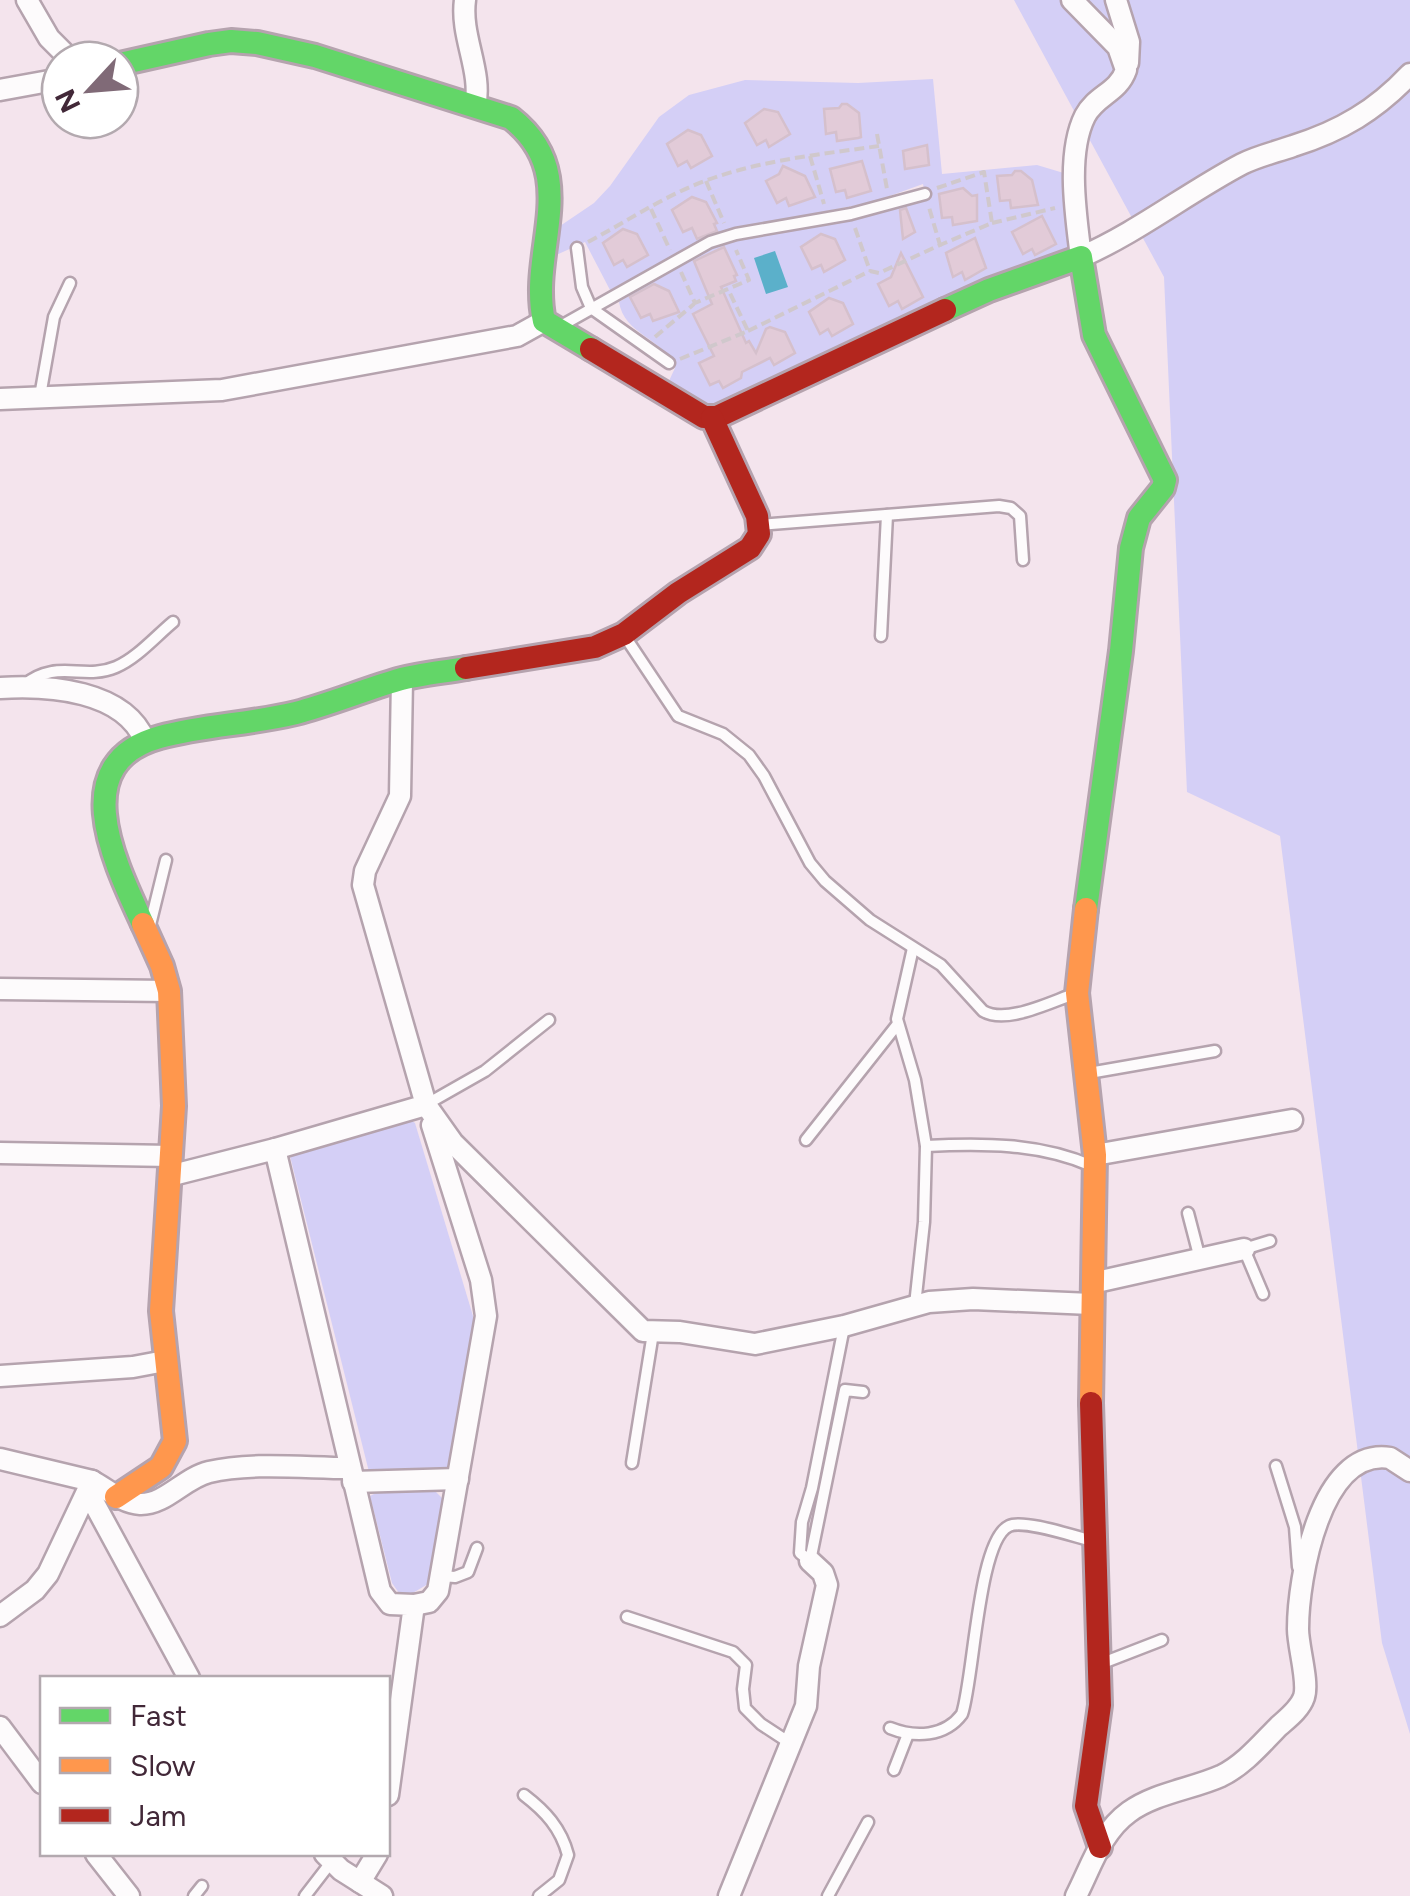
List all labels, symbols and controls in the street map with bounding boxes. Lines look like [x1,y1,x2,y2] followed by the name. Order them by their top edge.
[40,40,140,140] north arrow
[48,84,88,118] text: N
[40,1676,390,1856] legend
[130,1697,187,1734] text: Fast
[130,1747,196,1784] text: Slow
[130,1797,186,1834] text: Jam

